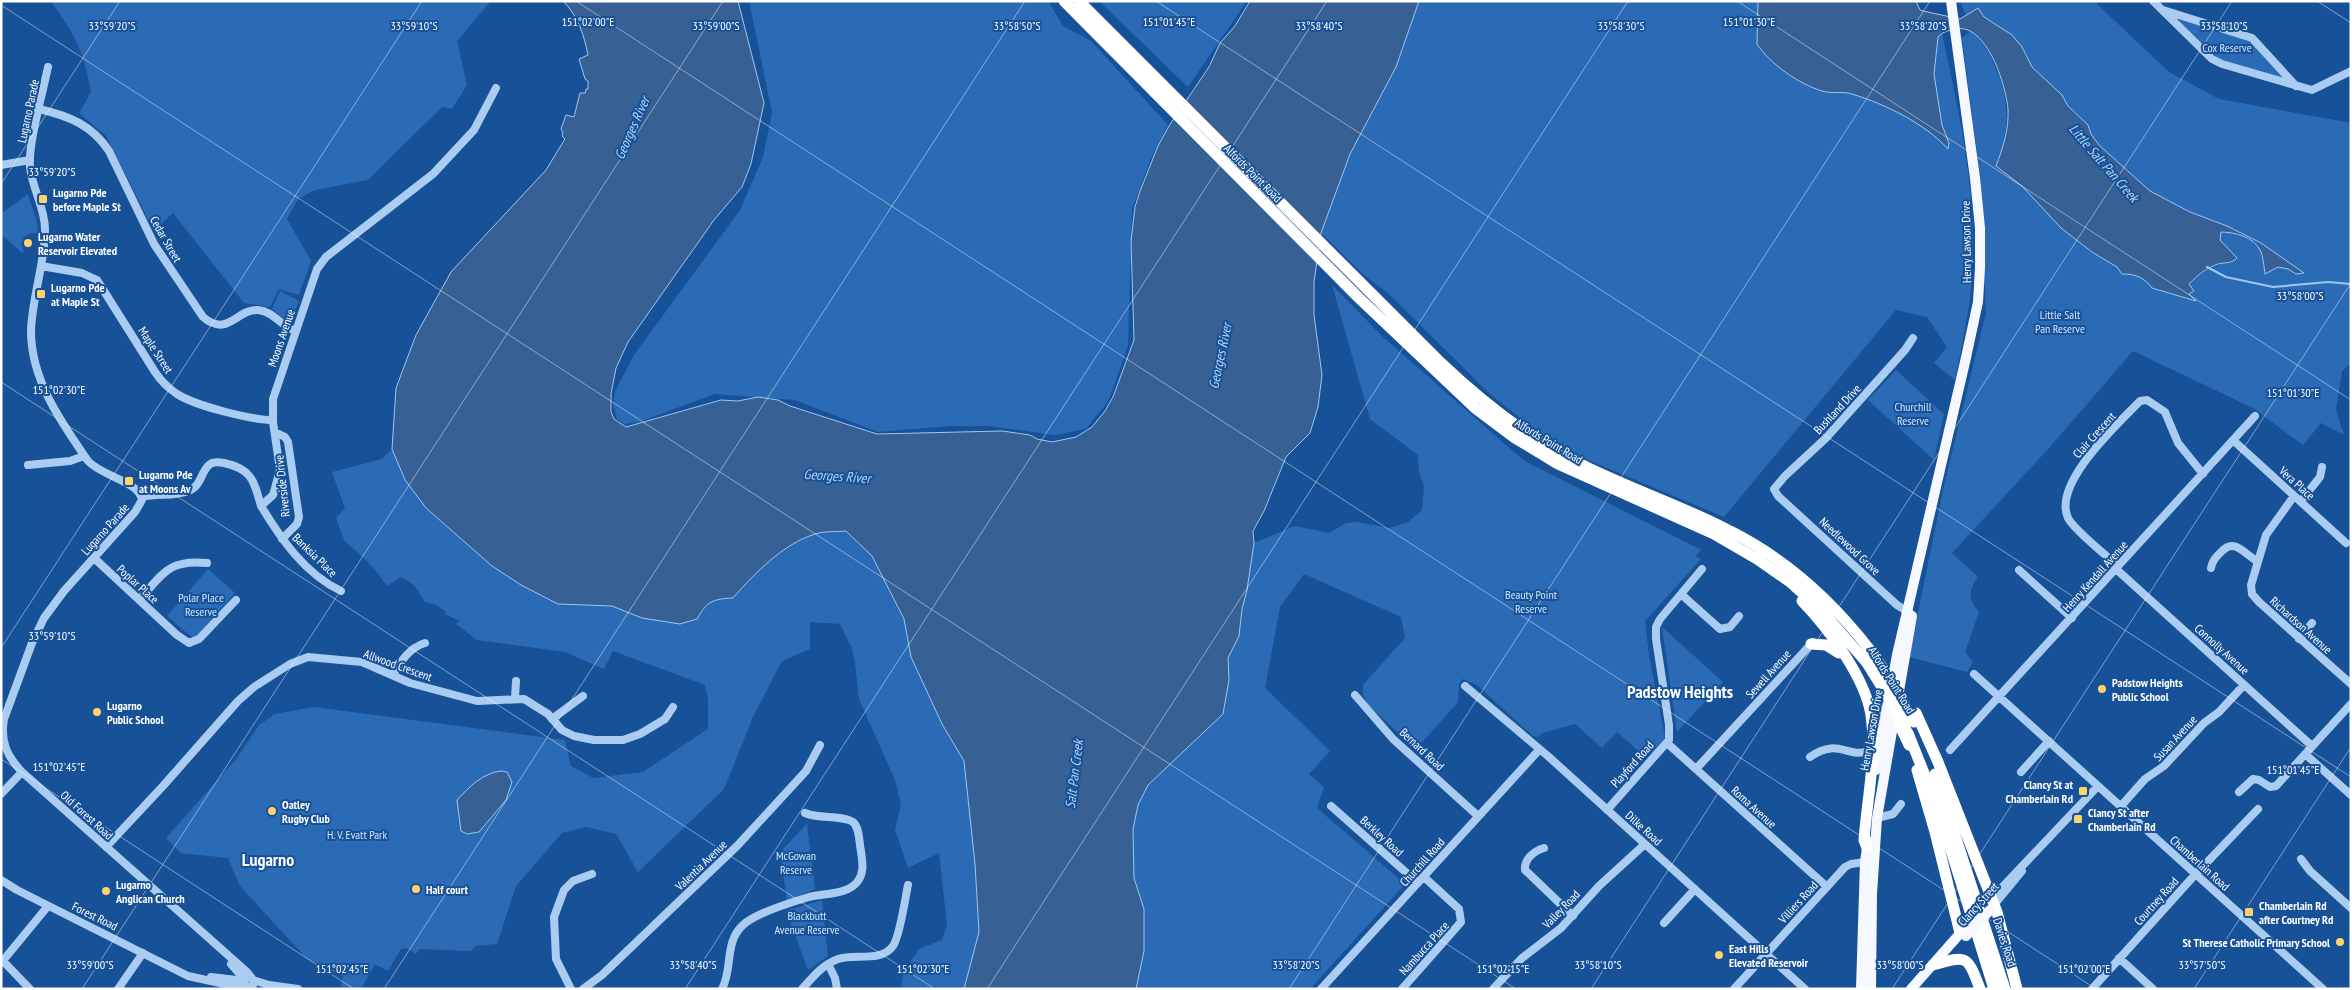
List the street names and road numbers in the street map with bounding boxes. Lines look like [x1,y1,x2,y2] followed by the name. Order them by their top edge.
[14,78,42,144] street label: Lugarno Parade
[1221,141,1285,205] street label: Alfords Point Road
[1958,201,1974,283] street label: Henry Lawson Drive
[147,213,186,265] street label: Cedar Street
[264,307,298,369] street label: Moons Avenue
[135,324,177,377] street label: Maple Street
[1810,381,1864,437] street label: Bushland Drive
[2069,408,2119,461] street label: Clair Crescent
[1512,415,1586,467] street label: Alfords Point Road
[271,454,293,518] street label: Riverside Drive
[2275,463,2318,503] street label: Vera Place
[78,500,132,558] street label: Lugarno Parade
[1816,514,1884,578] street label: Needlewood Grove
[289,530,341,580] street label: Banksia Place
[2059,537,2131,615] street label: Henry Kendall Avenue
[114,561,162,607] street label: Poplar Place
[2267,593,2335,657] street label: Richardson Avenue
[2192,621,2252,677] street label: Connolly Avenue
[1865,644,1919,716] street label: Alfords Point Road
[362,646,435,685] street label: Allwood Crescent
[1742,647,1794,701] street label: Sewell Avenue
[1856,688,1886,772] street label: Henry Lawson Drive
[2150,712,2200,764] street label: Susan Avenue
[1397,725,1447,773] street label: Bernard Road
[1607,738,1657,790] street label: Playford Road
[1728,783,1780,831] street label: Roma Avenue
[57,787,117,843] street label: Old Forest Road
[1623,808,1665,848] street label: Dilke Road
[1357,813,1407,859] street label: Berkley Road
[2167,832,2233,894] street label: Chamberlain Road
[1396,835,1448,889] street label: Churchill Road
[671,837,730,894] street label: Valentia Avenue
[2130,874,2182,928] street label: Courtney Road
[1774,878,1821,927] street label: Villiers Road
[1954,878,2002,929] street label: Clancy Street
[1538,887,1583,932] street label: Valley Road
[70,899,120,933] street label: Forest Road
[1990,916,2020,968] street label: Davies Road
[1396,918,1452,978] street label: Nambucca Place

